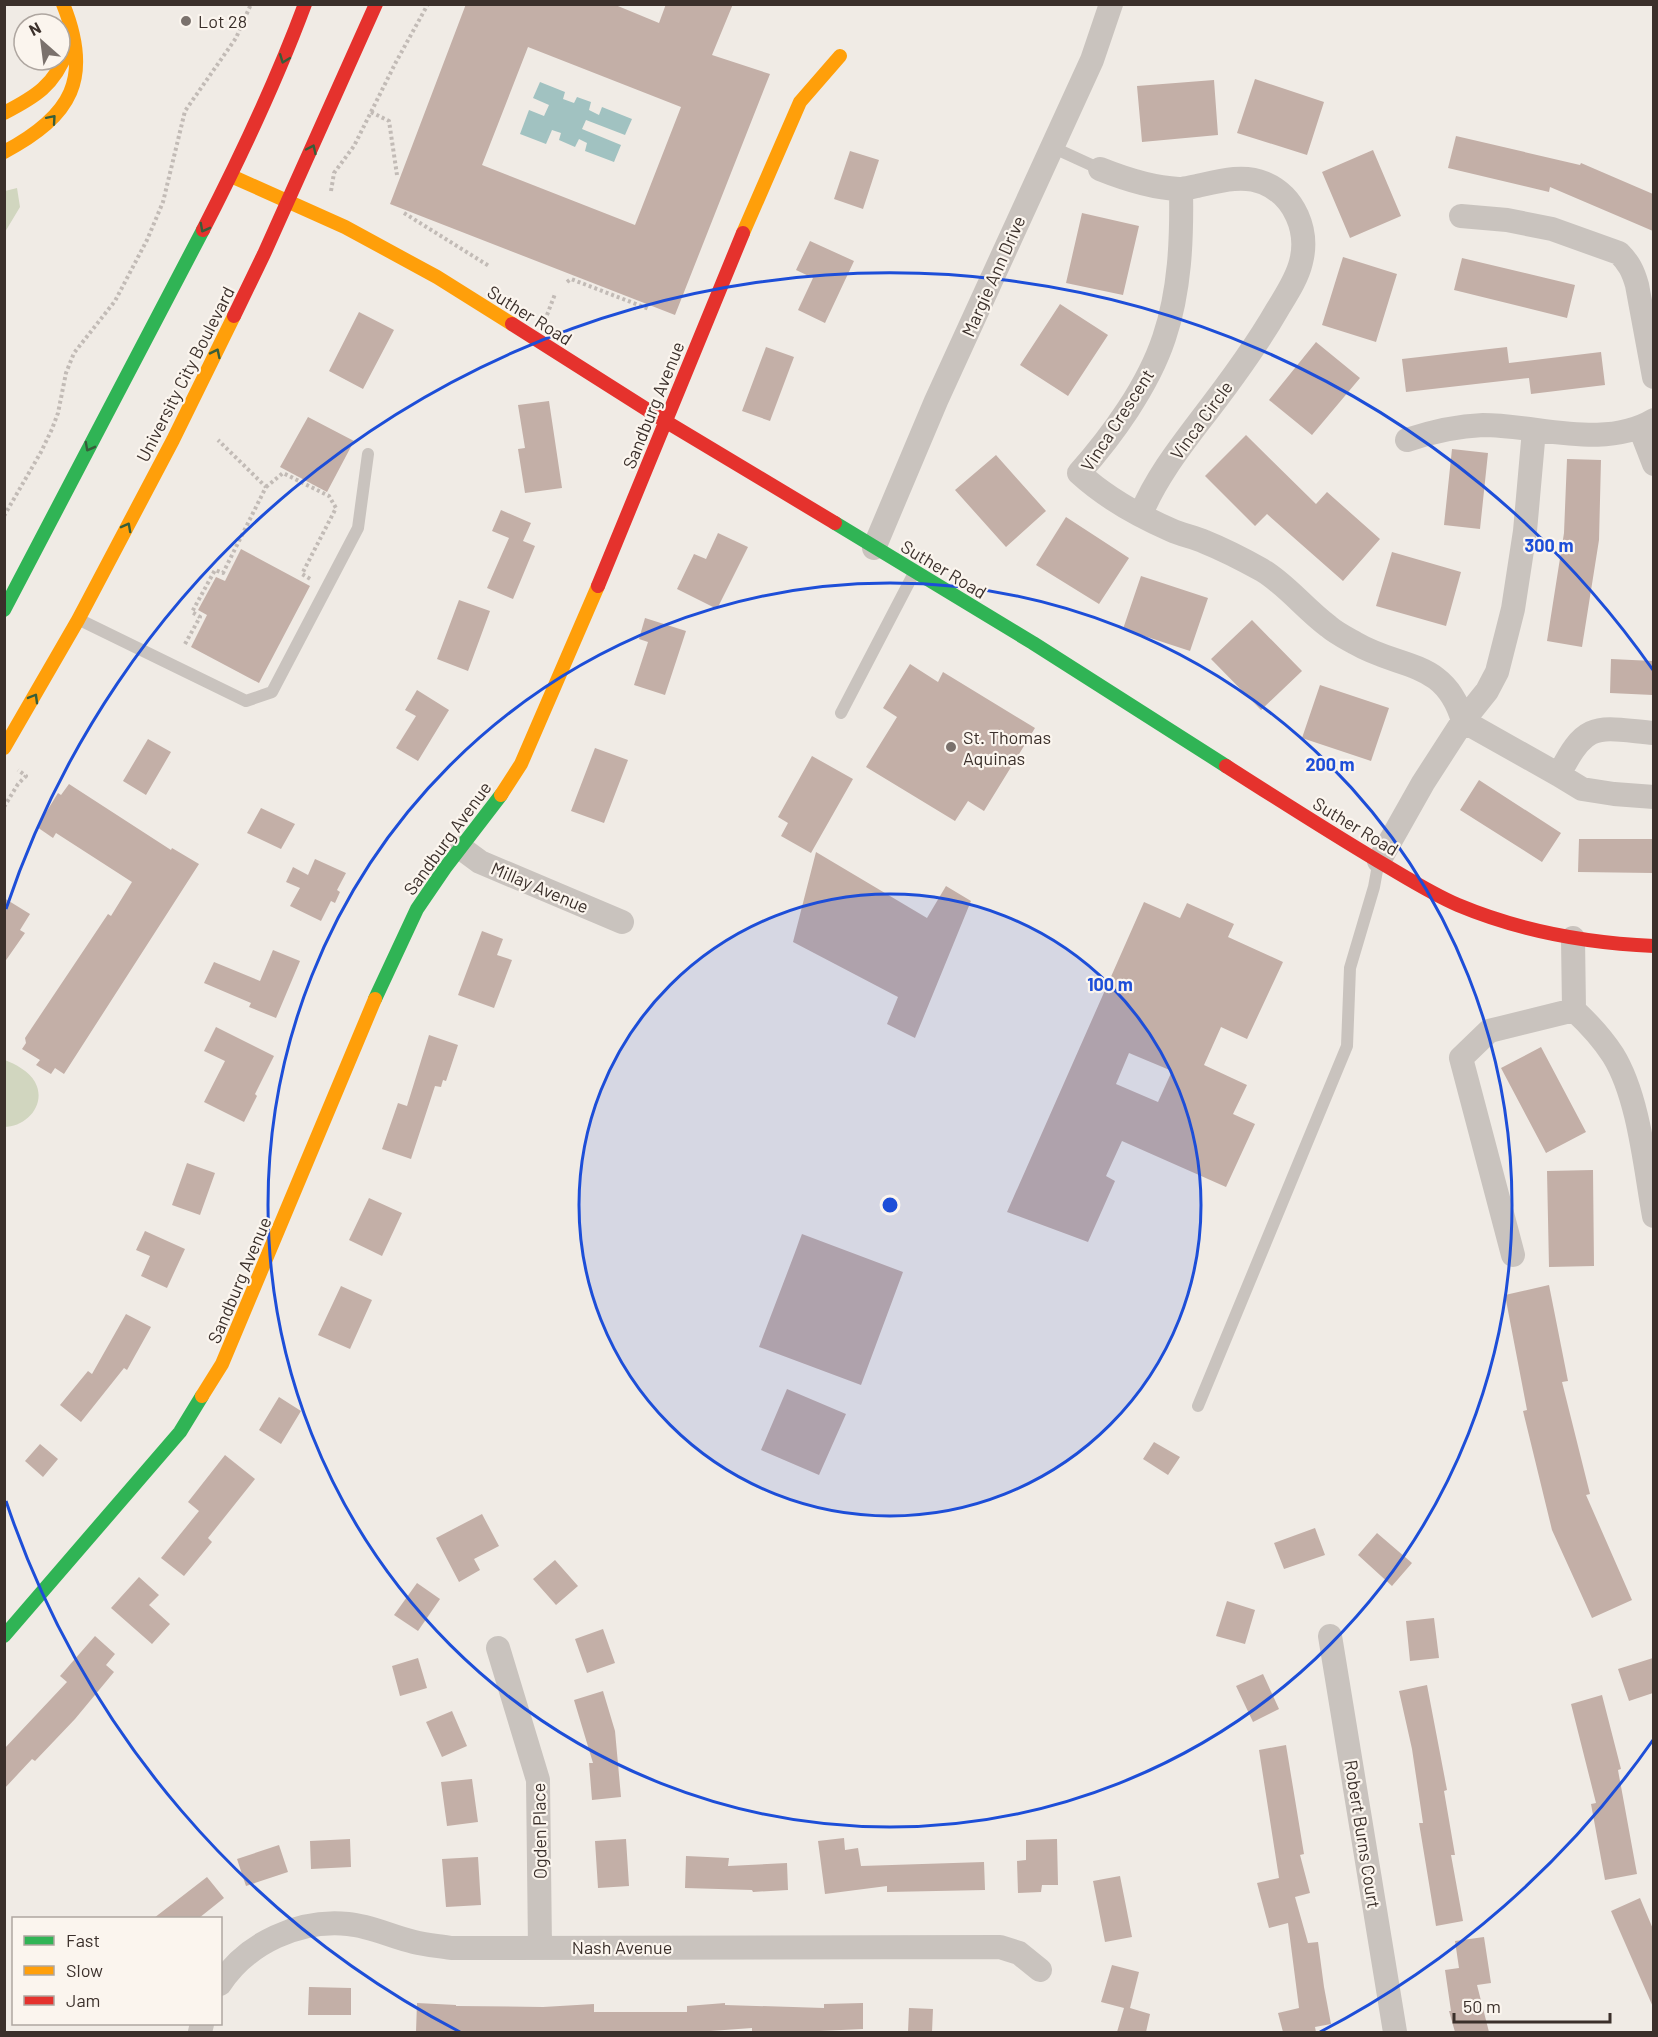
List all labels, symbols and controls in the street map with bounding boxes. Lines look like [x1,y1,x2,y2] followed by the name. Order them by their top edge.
[198,10,247,32] place label: Lot 28
[12,12,72,72] north arrow
[179,14,193,28] marker: Lot 28
[26,17,44,39] text: N
[279,53,291,64] one-way arrow
[45,115,56,126] one-way arrow
[305,144,317,155] one-way arrow
[957,212,1029,340] street label: Margie Ann Drive
[199,222,211,233] one-way arrow
[484,280,576,350] street label: Suther Road
[131,283,239,465] street label: University City Boulevard
[617,338,689,472] street label: Sandburg Avenue
[208,348,220,359] one-way arrow
[1076,365,1158,475] street label: Vinca Crescent
[1165,376,1237,464] street label: Vinca Circle
[85,441,96,451] one-way arrow
[120,522,131,533] one-way arrow
[1525,534,1573,556] text: 300 m
[897,535,991,603] street label: Suther Road
[26,694,38,704] one-way arrow
[963,726,1051,769] place label: St. Thomas Aquinas
[944,740,958,754] marker: St. Thomas Aquinas
[1305,753,1355,775] text: 200 m
[398,777,496,899] street label: Sandburg Avenue
[1309,792,1403,860] street label: Suther Road
[488,857,592,917] street label: Millay Avenue
[1087,973,1133,995] text: 100 m
[880,1195,900,1215] centre of rings
[202,1213,276,1347] street label: Sandburg Avenue
[1340,1758,1386,1910] street label: Robert Burns Court
[527,1783,551,1879] street label: Ogden Place
[12,1917,222,2025] legend
[66,1929,100,1951] text: Fast
[572,1936,672,1958] street label: Nash Avenue
[66,1959,103,1981] text: Slow
[1454,1986,1610,2024] scale bar
[66,1989,100,2011] text: Jam
[1463,1995,1501,2017] text: 50 m

